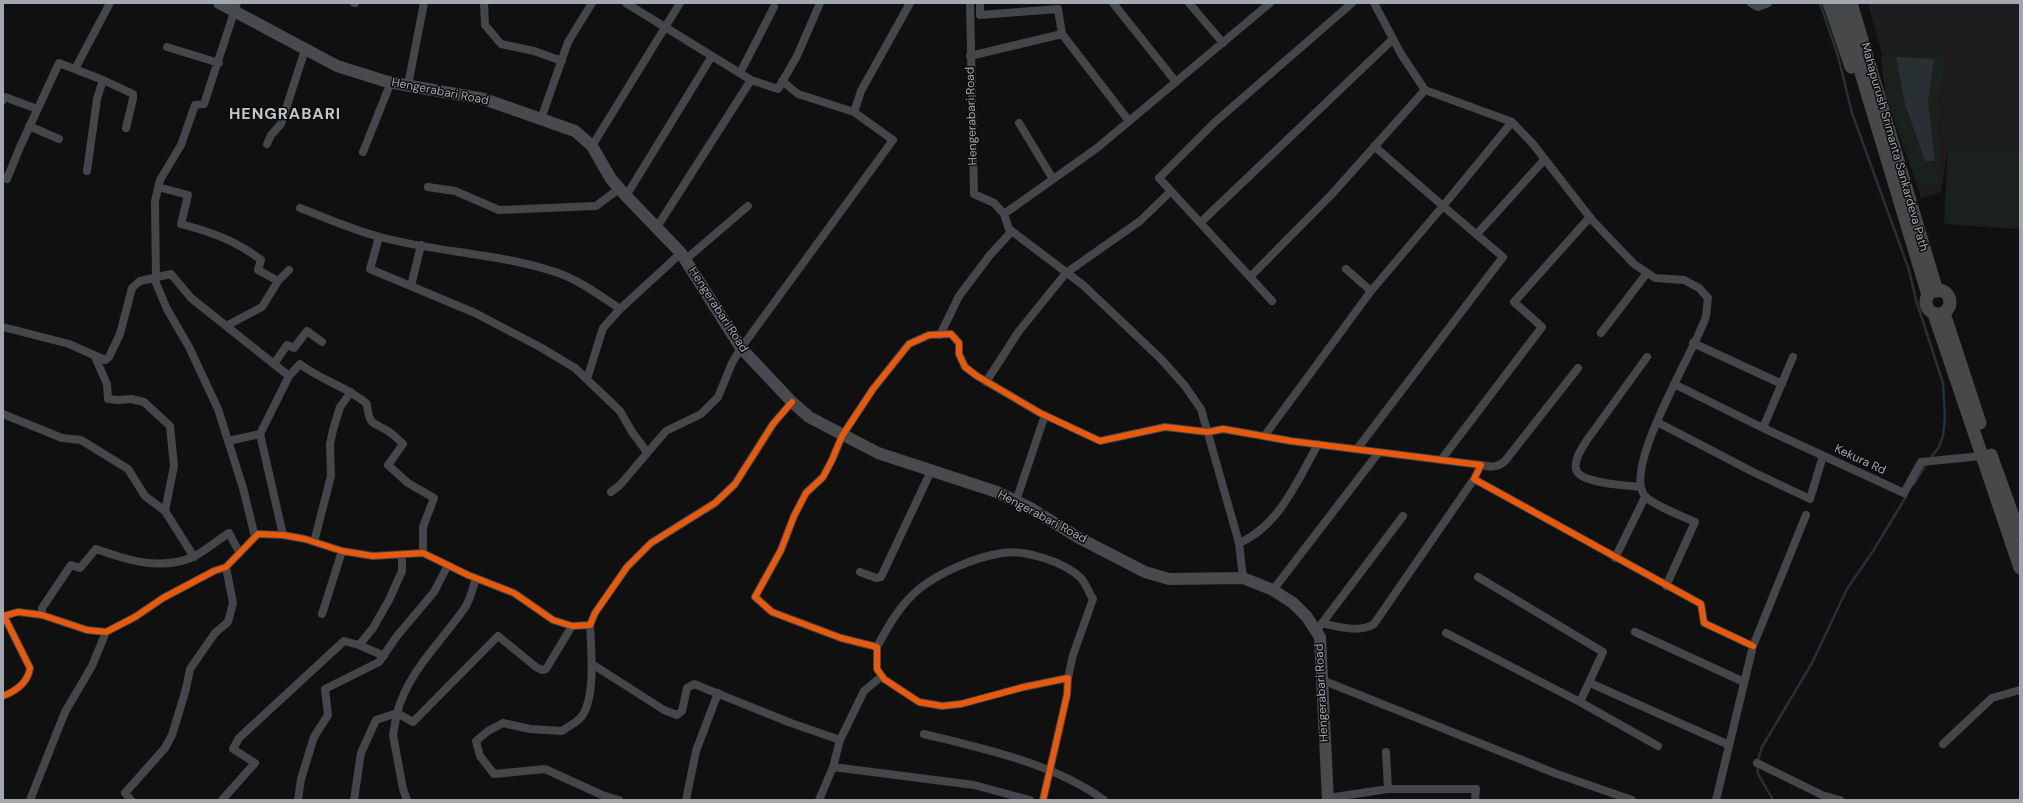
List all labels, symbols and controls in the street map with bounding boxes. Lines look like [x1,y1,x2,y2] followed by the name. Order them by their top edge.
[1857,41,1931,253] street label: Mahapurush Srimanta Sankardeva Path
[963,66,981,166] street label: Hengerabari Road
[390,76,490,108] street label: Hengerabari Road
[229,105,341,125] district label: HENGRABARI
[685,265,751,355] street label: Hengerabari Road
[1832,442,1888,478] street label: Kekura Rd
[995,487,1089,547] street label: Hengerabari Road
[1312,643,1332,743] street label: Hengerabari Road

